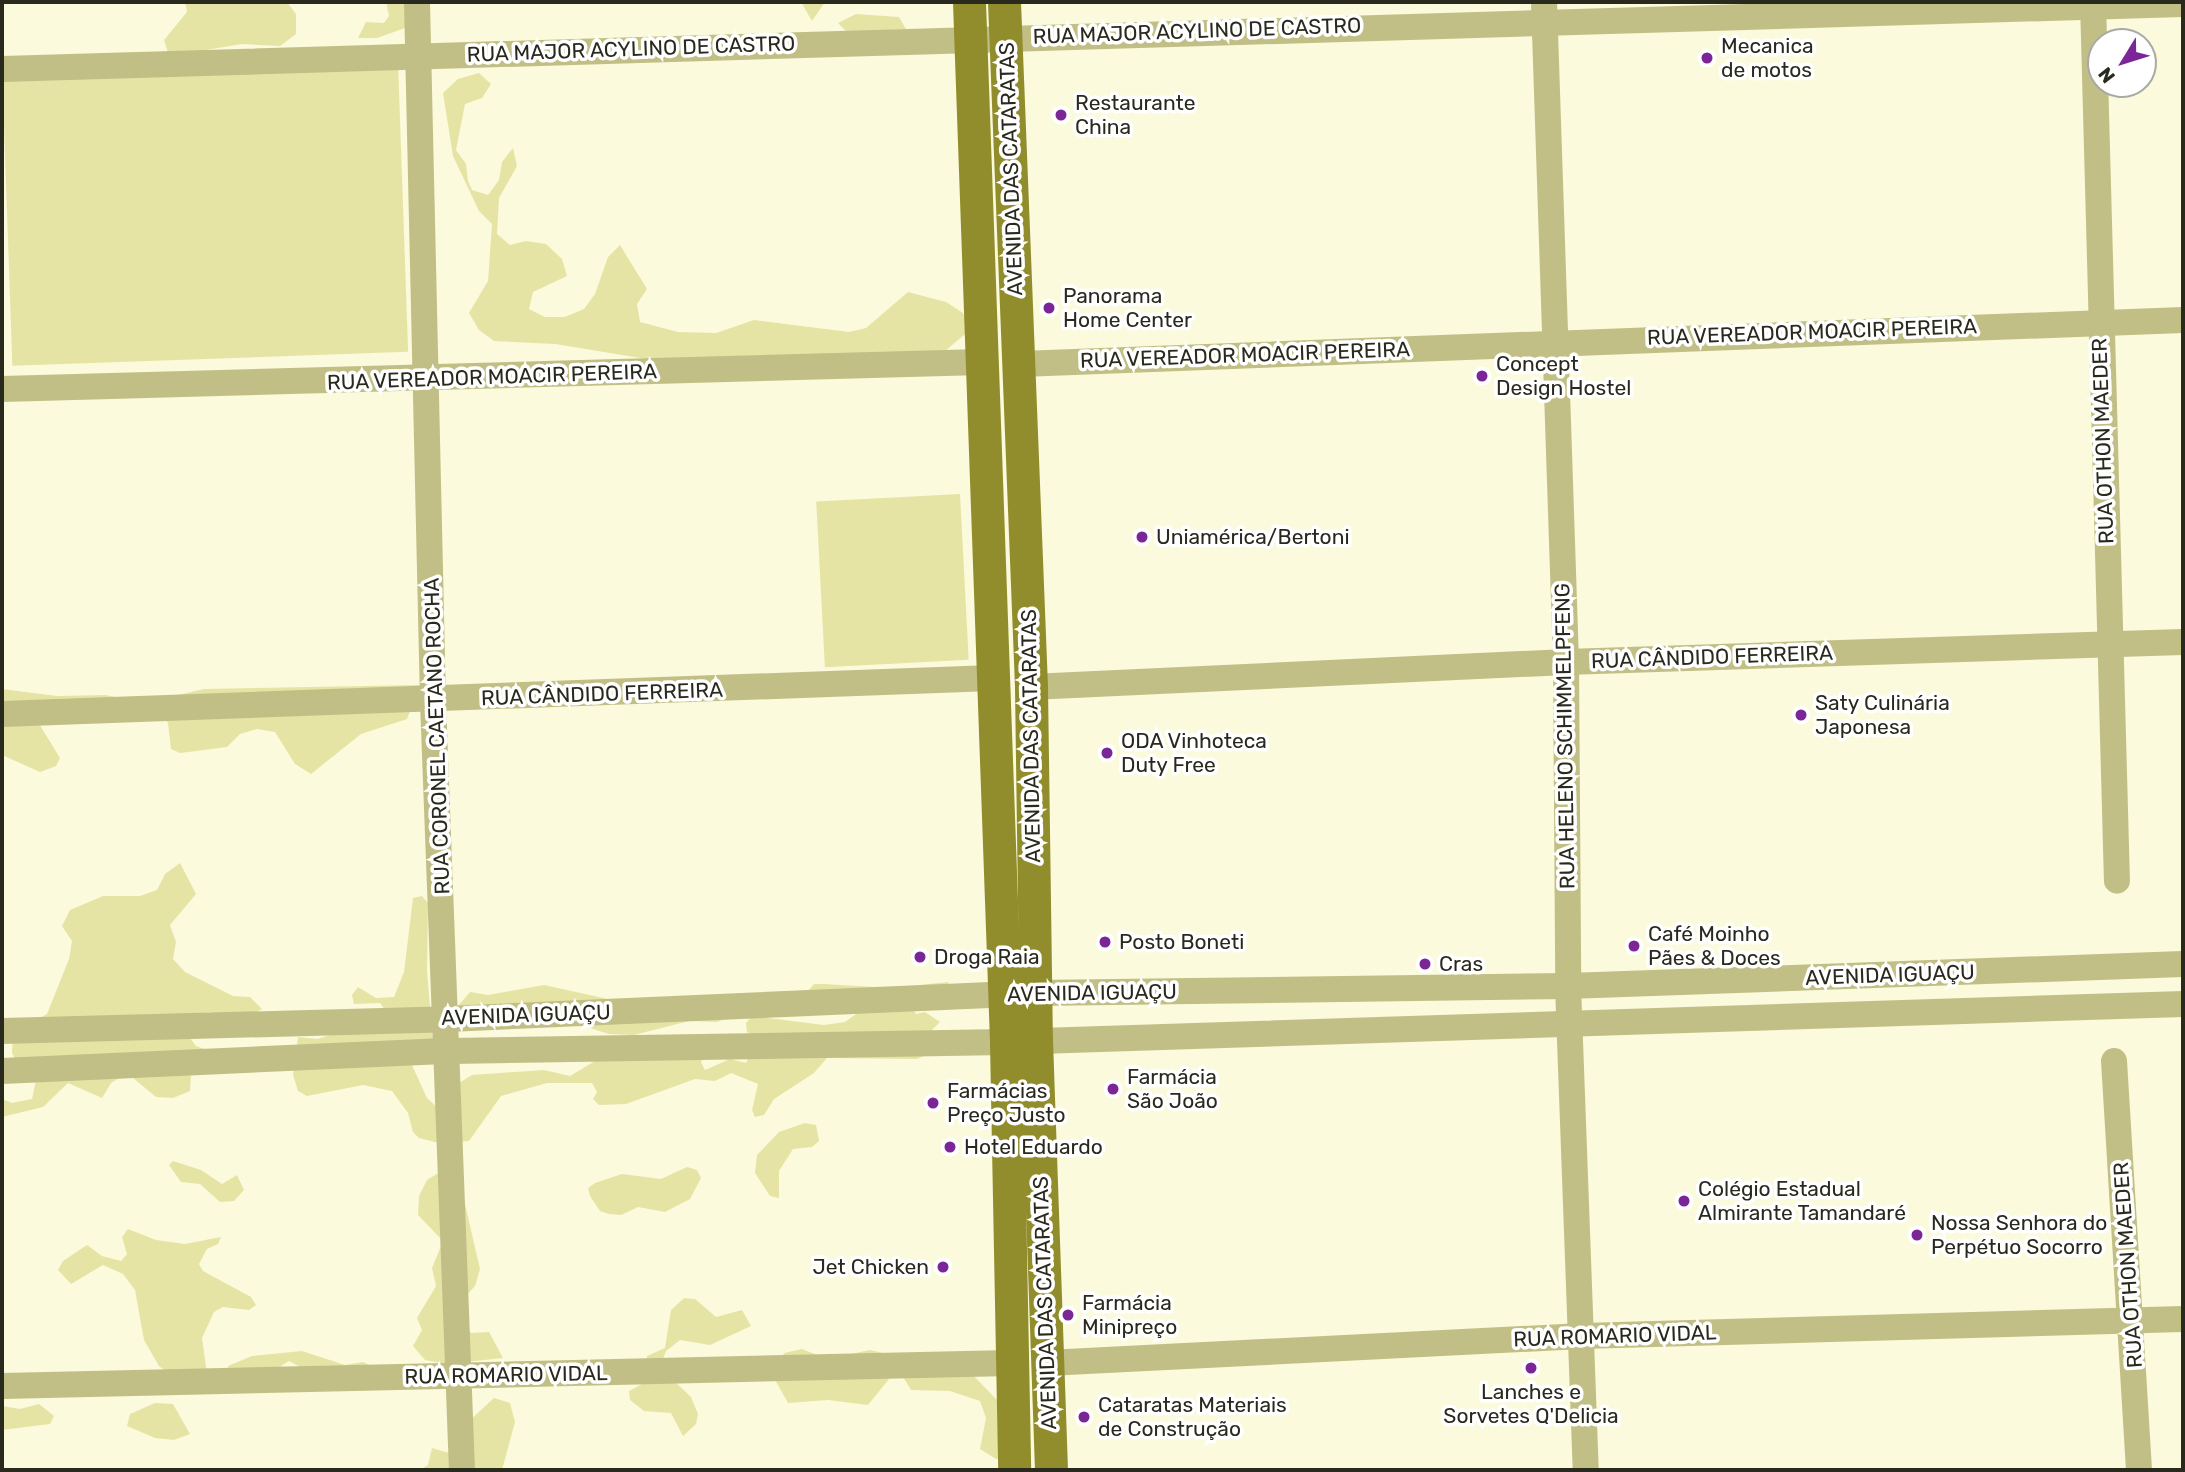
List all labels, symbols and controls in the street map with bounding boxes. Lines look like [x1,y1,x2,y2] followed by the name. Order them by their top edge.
[1032,13,1362,49] street label: RUA MAJOR ACYLINO DE CASTRO
[2087,28,2157,98] north arrow
[466,31,796,67] street label: RUA MAJOR ACYLINO DE CASTRO
[1721,33,1814,83] place label: Mecanica de motos
[994,41,1028,297] street label: AVENIDA DAS CATARATAS
[1699,50,1715,66] marker: Mecanica de motos
[2093,63,2120,87] text: N
[1075,90,1195,140] place label: Restaurante China
[1053,107,1069,123] marker: Restaurante China
[1063,283,1192,333] place label: Panorama Home Center
[1041,300,1057,316] marker: Panorama Home Center
[1646,314,1978,350] street label: RUA VEREADOR MOACIR PEREIRA
[1079,337,1411,373] street label: RUA VEREADOR MOACIR PEREIRA
[2087,337,2119,545] street label: RUA OTHON MAEDER
[1496,351,1631,401] place label: Concept Design Hostel
[326,359,658,395] street label: RUA VEREADOR MOACIR PEREIRA
[1474,368,1490,384] marker: Concept Design Hostel
[1156,524,1349,550] place label: Uniamérica/Bertoni
[1134,529,1150,545] marker: Uniamérica/Bertoni
[419,577,455,895] street label: RUA CORONEL CAETANO ROCHA
[1550,582,1580,890] street label: RUA HELENO SCHIMMELPFENG
[1016,609,1046,863] street label: AVENIDA DAS CATARATAS
[1590,640,1834,674] street label: RUA CÂNDIDO FERREIRA
[480,677,724,711] street label: RUA CÂNDIDO FERREIRA
[1815,690,1950,740] place label: Saty Culinária Japonesa
[1793,707,1809,723] marker: Saty Culinária Japonesa
[1121,728,1268,778] place label: ODA Vinhoteca Duty Free
[1099,745,1115,761] marker: ODA Vinhoteca Duty Free
[1648,921,1781,971] place label: Café Moinho Pães & Doces
[1119,929,1244,955] place label: Posto Boneti
[1097,934,1113,950] marker: Posto Boneti
[1626,938,1642,954] marker: Café Moinho Pães & Doces
[934,944,1040,970] place label: Droga Raia
[912,949,928,965] marker: Droga Raia
[1439,951,1483,977] place label: Cras
[1417,956,1433,972] marker: Cras
[1804,959,1976,991] street label: AVENIDA IGUAÇU
[1007,979,1177,1007] street label: AVENIDA IGUAÇU
[440,999,612,1031] street label: AVENIDA IGUAÇU
[1127,1064,1218,1114] place label: Farmácia São João
[947,1078,1066,1128] place label: Farmácias Preço Justo
[1105,1081,1121,1097] marker: Farmácia São João
[925,1095,941,1111] marker: Farmácias Preço Justo
[964,1134,1103,1160] place label: Hotel Eduardo
[942,1139,958,1155] marker: Hotel Eduardo
[2108,1161,2148,1369] street label: RUA OTHON MAEDER
[1028,1175,1062,1431] street label: AVENIDA DAS CATARATAS
[1698,1176,1906,1226] place label: Colégio Estadual Almirante Tamandaré
[1676,1193,1692,1209] marker: Colégio Estadual Almirante Tamandaré
[1931,1210,2107,1260] place label: Nossa Senhora do Perpétuo Socorro
[1909,1227,1925,1243] marker: Nossa Senhora do Perpétuo Socorro
[812,1254,929,1280] place label: Jet Chicken
[935,1259,951,1275] marker: Jet Chicken
[1082,1290,1177,1340] place label: Farmácia Minipreço
[1060,1307,1076,1323] marker: Farmácia Minipreço
[1512,1320,1718,1352] street label: RUA ROMARIO VIDAL
[1523,1360,1539,1376] marker: Lanches e Sorvetes Q'Delicia
[404,1361,608,1389] street label: RUA ROMARIO VIDAL
[1443,1379,1619,1429] place label: Lanches e Sorvetes Q'Delicia
[1098,1392,1287,1442] place label: Cataratas Materiais de Construção
[1076,1409,1092,1425] marker: Cataratas Materiais de Construção

